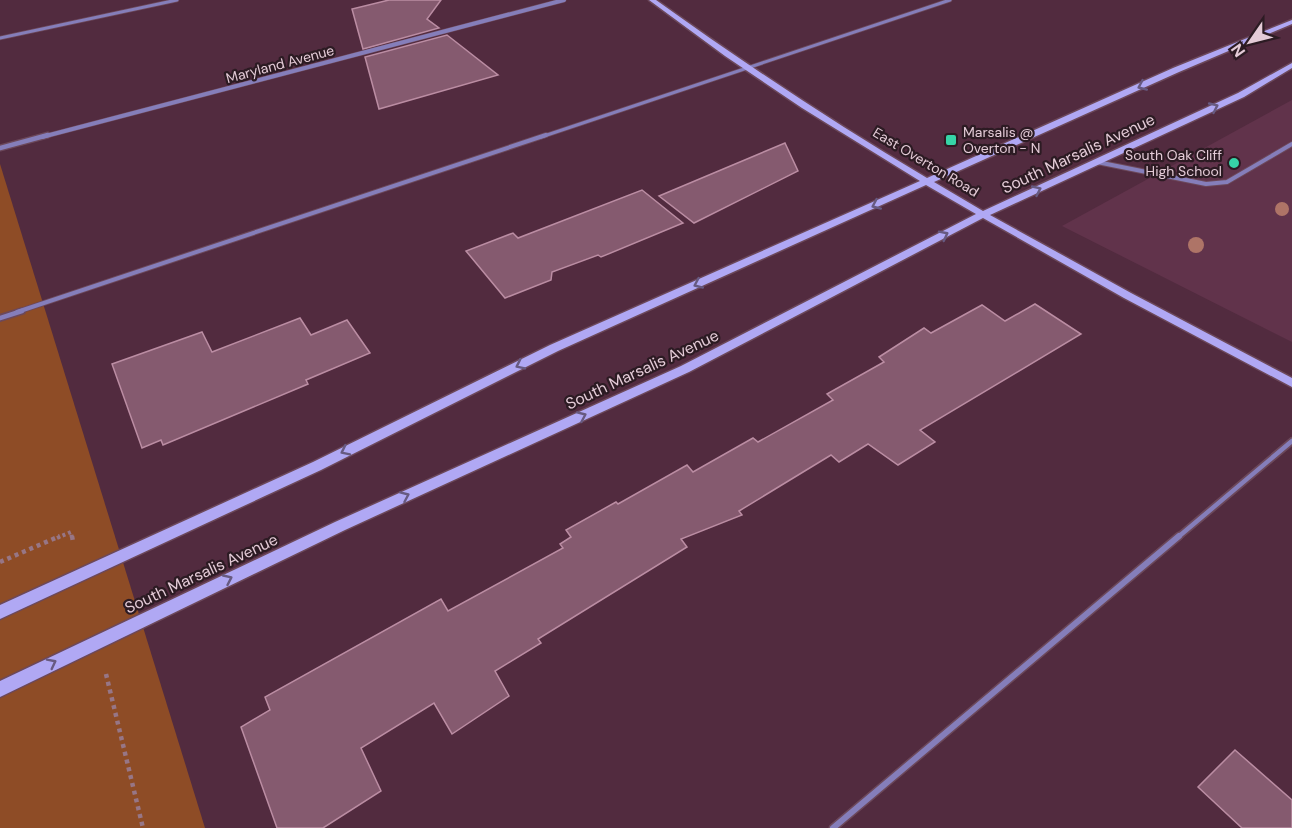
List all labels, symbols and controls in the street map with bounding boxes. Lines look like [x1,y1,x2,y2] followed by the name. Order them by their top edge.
[1220,12,1280,72] north arrow
[1226,40,1250,61] text: N
[224,41,336,87] street label: Maryland Avenue
[1137,79,1148,91] one-way arrow
[1208,103,1219,115] one-way arrow
[998,109,1158,198] street label: South Marsalis Avenue
[870,123,982,201] street label: East Overton Road
[963,123,1040,157] place label: Marsalis @ Overton - N
[944,133,958,147] marker: Marsalis @ Overton - N
[1125,146,1222,180] place label: South Oak Cliff High School
[1227,156,1241,170] marker: South Oak Cliff High School
[1031,185,1042,197] one-way arrow
[871,198,882,210] one-way arrow
[938,231,948,242] one-way arrow
[693,277,704,289] one-way arrow
[562,325,722,414] street label: South Marsalis Avenue
[515,357,526,369] one-way arrow
[576,411,587,423] one-way arrow
[341,444,352,456] one-way arrow
[398,492,409,504] one-way arrow
[121,529,281,618] street label: South Marsalis Avenue
[222,574,233,586] one-way arrow
[46,659,57,671] one-way arrow

